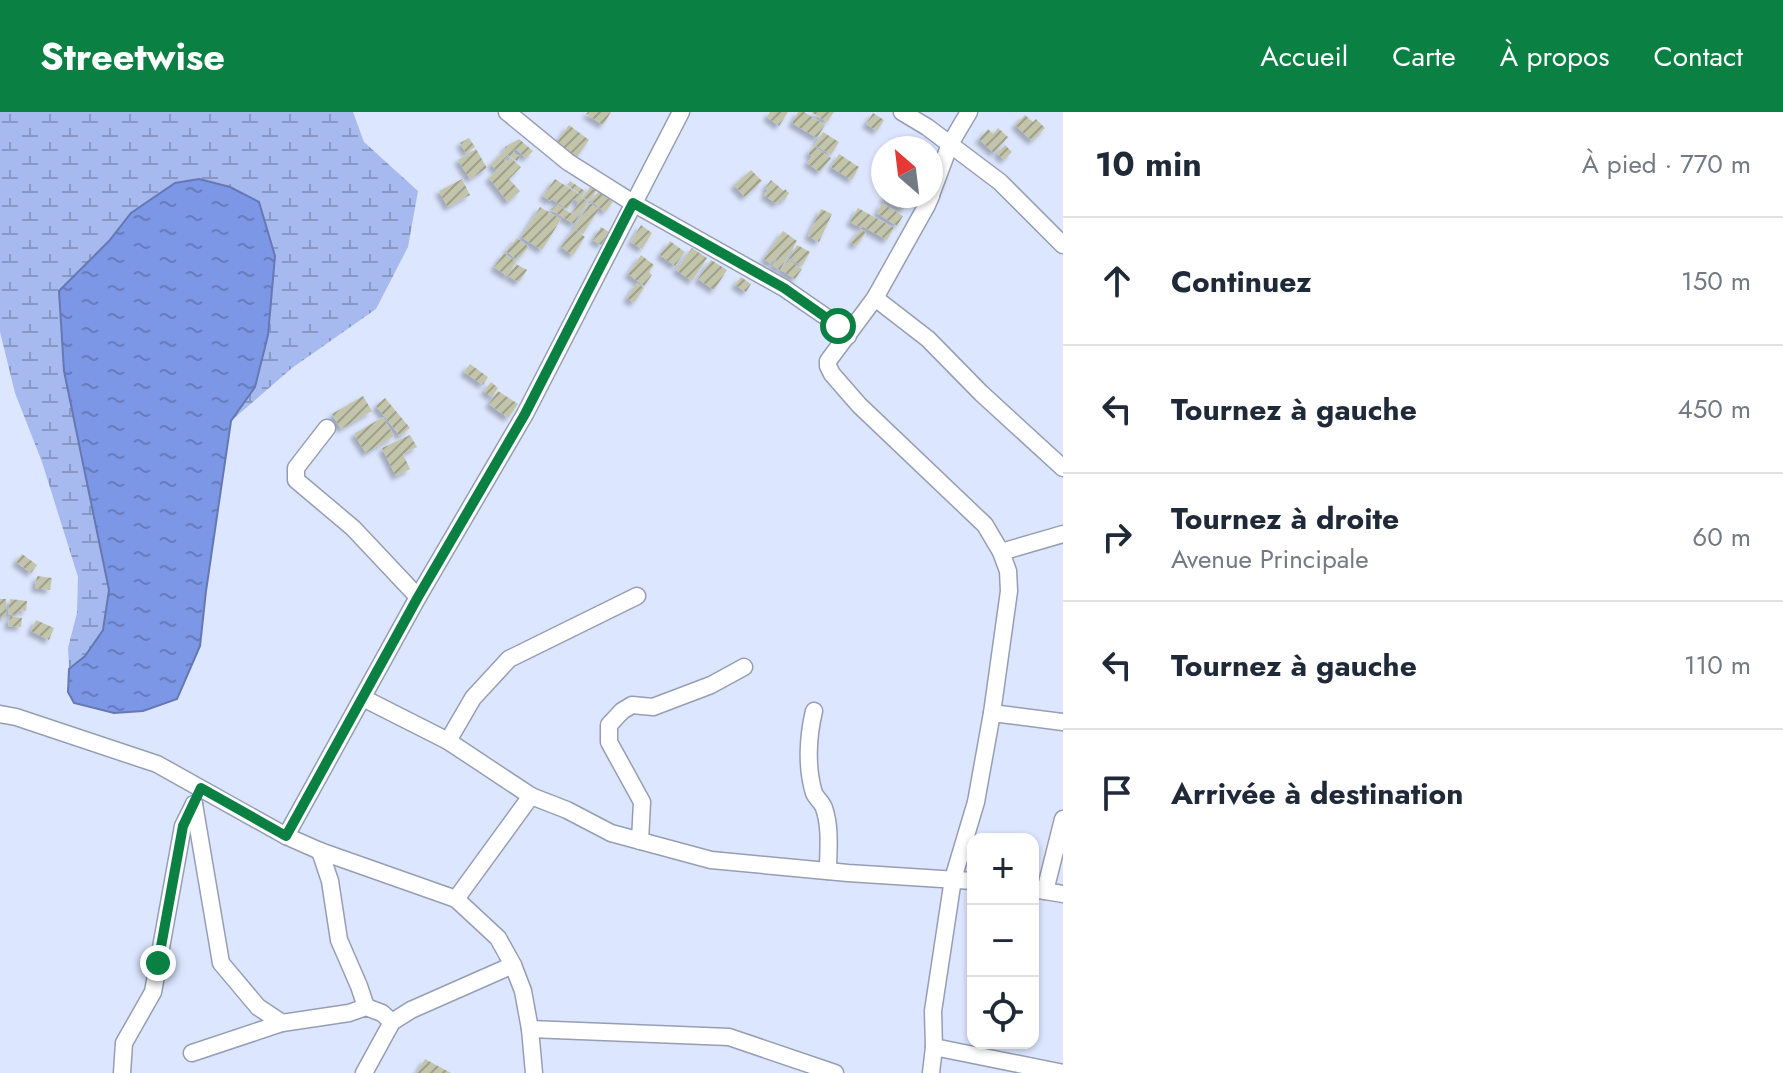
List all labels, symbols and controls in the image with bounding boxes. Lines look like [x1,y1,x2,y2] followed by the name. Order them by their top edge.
[40,29,225,84] text: Streetwise
[1260,36,1348,77] text: Accueil
[1392,36,1456,77] text: Carte
[1500,36,1610,77] text: À propos
[1654,36,1743,77] text: Contact
[871,136,943,208] north arrow
[1095,140,1202,189] text: 10 min
[1582,145,1751,183] text: À pied · 770 m
[1095,259,1139,303] icon: ahead
[1171,260,1312,303] text: Continuez
[1681,262,1751,300] text: 150 m
[820,308,856,344] route start
[1095,387,1139,431] icon: left
[1171,388,1417,431] text: Tournez à gauche
[1677,390,1751,428] text: 450 m
[1171,497,1399,540] text: Tournez à droite
[1095,515,1139,559] icon: right
[1692,518,1751,556] text: 60 m
[1171,540,1369,578] text: Avenue Principale
[1095,643,1139,687] icon: left
[1171,644,1417,687] text: Tournez à gauche
[1684,646,1751,684] text: 110 m
[1095,771,1139,815] icon: arrive
[1171,772,1463,815] text: Arrivée à destination
[967,833,1039,1049] map controls
[967,833,1039,905] button: +
[967,905,1039,977] button: −
[140,945,176,981] route end
[967,977,1039,1049] button: locate

